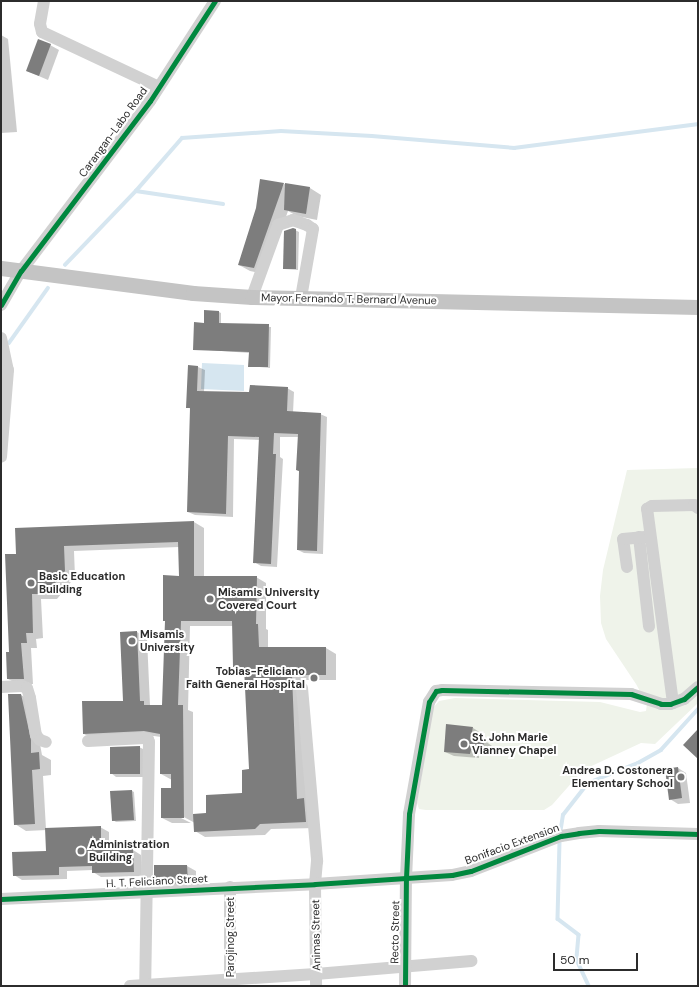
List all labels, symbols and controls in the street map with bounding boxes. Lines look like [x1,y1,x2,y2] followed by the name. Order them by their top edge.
[76,84,150,180] street label: Carangan-Labo Road
[261,291,437,307] street label: Mayor Fernando T. Bernard Avenue
[39,570,125,596] place label: Basic Education Building
[26,578,36,588] marker: Basic Education Building
[218,586,320,612] place label: Misamis University Covered Court
[205,594,215,604] marker: Misamis University Covered Court
[140,628,195,654] place label: Misamis University
[127,636,137,646] marker: Misamis University
[186,665,305,691] place label: Tobias-Feliciano Faith General Hospital
[308,672,320,684] marker: Tobias-Feliciano Faith General Hospital
[472,731,557,757] place label: St. John Marie Vianney Chapel
[459,739,469,749] marker: St. John Marie Vianney Chapel
[562,764,673,790] place label: Andrea D. Costonera Elementary School
[676,772,686,782] marker: Andrea D. Costonera Elementary School
[463,821,561,867] street label: Bonifacio Extension
[89,838,170,864] place label: Administration Building
[76,846,86,856] marker: Administration Building
[106,872,208,890] street label: H. T. Feliciano Street
[223,897,237,977] street label: Parojinog Street
[309,899,323,971] street label: Animas Street
[388,900,402,964] street label: Recto Street
[555,945,640,971] scale bar
[560,952,589,968] text: 50 m

